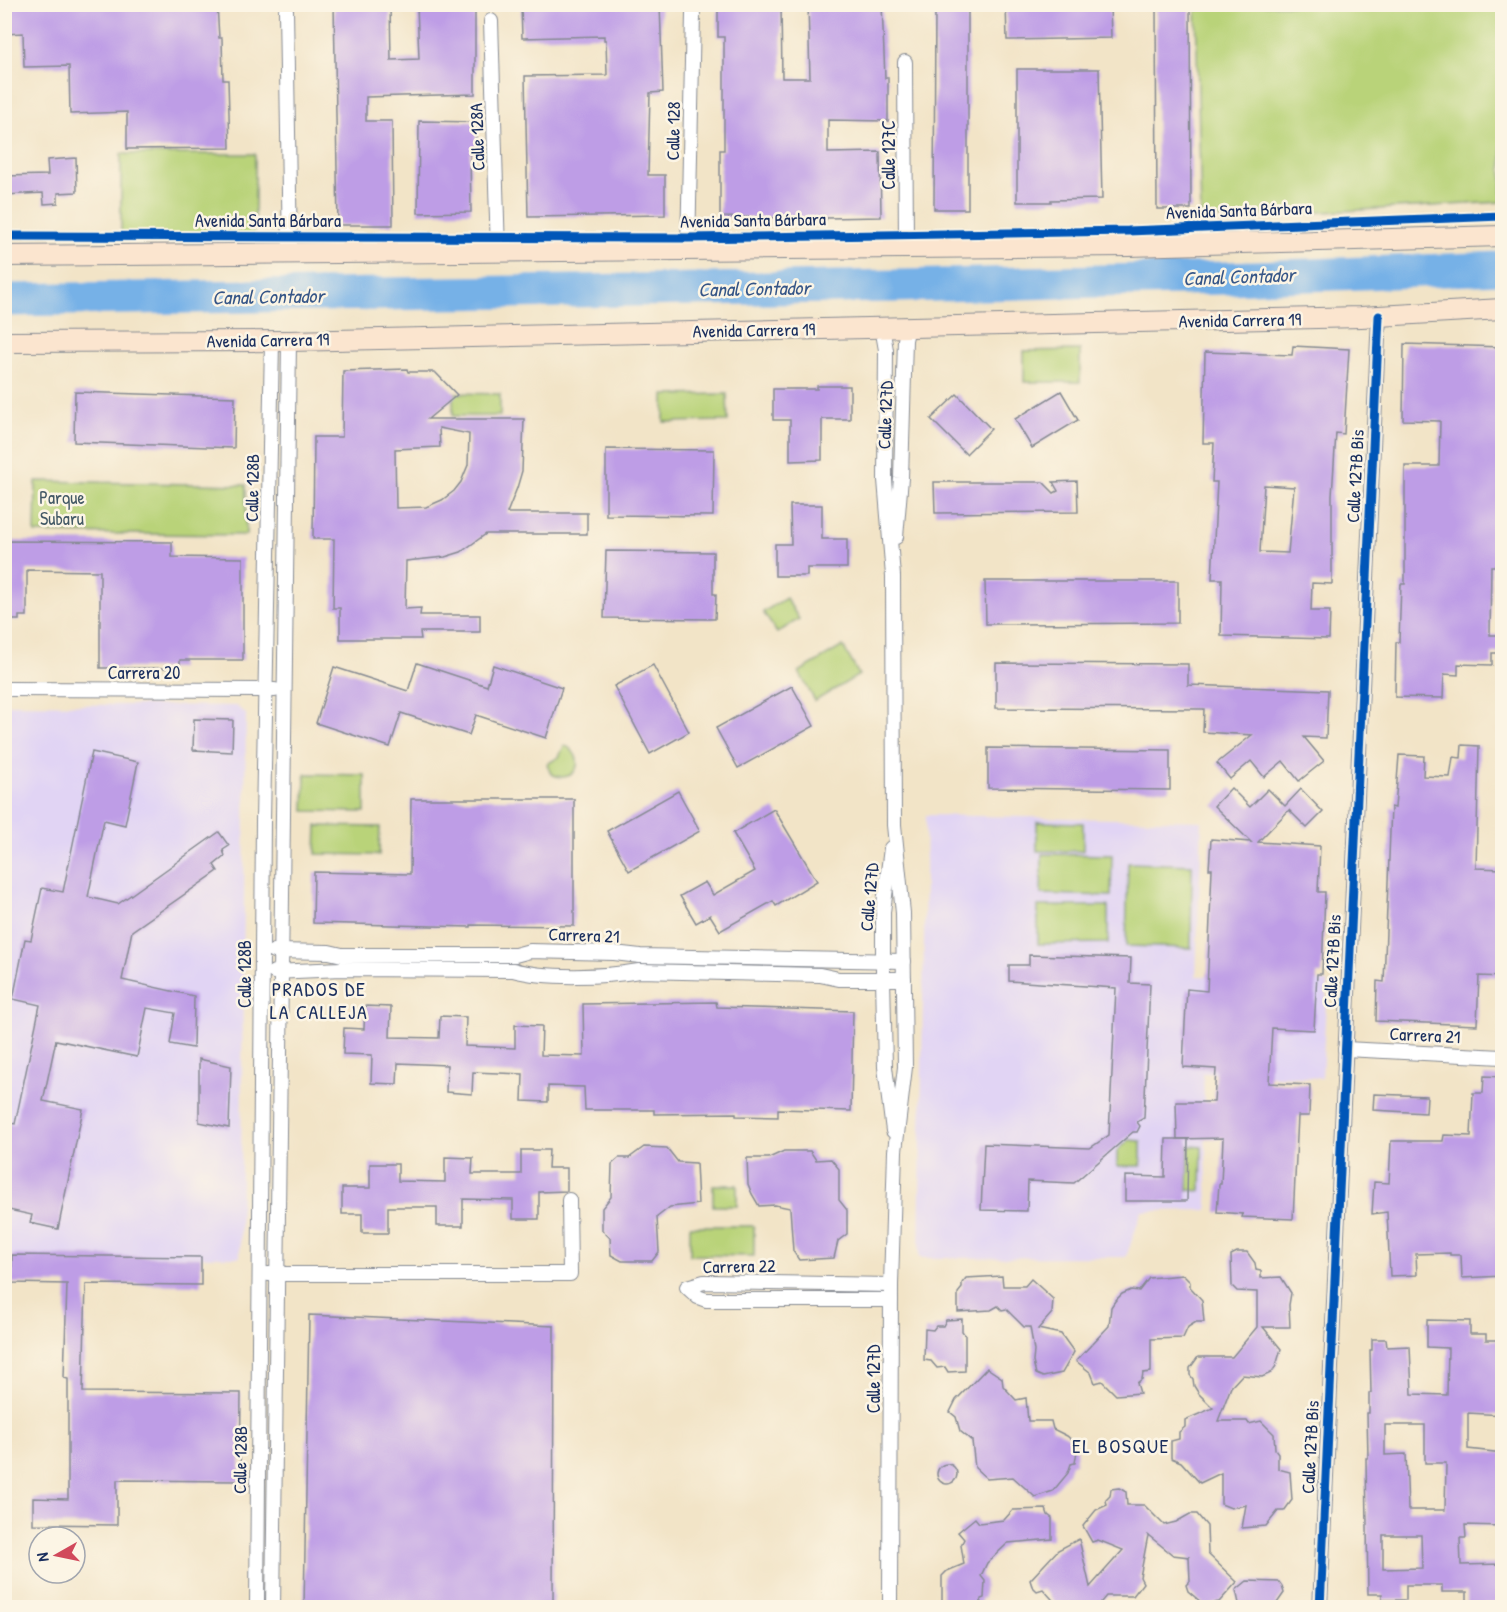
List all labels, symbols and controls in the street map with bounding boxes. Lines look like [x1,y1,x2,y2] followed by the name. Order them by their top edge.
[660,101,686,161] street label: Calle 128
[463,103,491,171] street label: Calle 128A
[876,120,901,190] street label: Calle 127C
[1166,195,1312,225] street label: Avenida Santa Bárbara
[680,206,826,234] street label: Avenida Santa Bárbara
[195,208,341,233] street label: Avenida Santa Bárbara
[1183,260,1298,291] water label: Canal Contador
[698,273,812,302] water label: Canal Contador
[212,281,326,310] water label: Canal Contador
[1178,306,1302,334] street label: Avenida Carrera 19
[692,316,816,344] street label: Avenida Carrera 19
[206,326,330,354] street label: Avenida Carrera 19
[871,380,899,450] street label: Calle 127D
[1340,429,1370,523] street label: Calle 127B Bis
[239,454,265,522] street label: Calle 128B
[39,485,85,531] park label: Parque Subaru
[108,660,180,685] street label: Carrera 20
[854,861,884,932] street label: Calle 127D
[1317,914,1347,1008] street label: Calle 127B Bis
[548,921,620,949] street label: Carrera 21
[232,940,257,1008] street label: Calle 128B
[270,975,368,1025] district label: PRADOS DE LA CALLEJA
[1389,1021,1461,1049] street label: Carrera 21
[702,1253,776,1279] street label: Carrera 22
[861,1344,886,1413] street label: Calle 127D
[1295,1400,1325,1494] street label: Calle 127B Bis
[227,1426,253,1494] street label: Calle 128B
[1072,1432,1170,1459] district label: EL BOSQUE
[27,1525,87,1585] north arrow
[31,1551,54,1563] text: N

